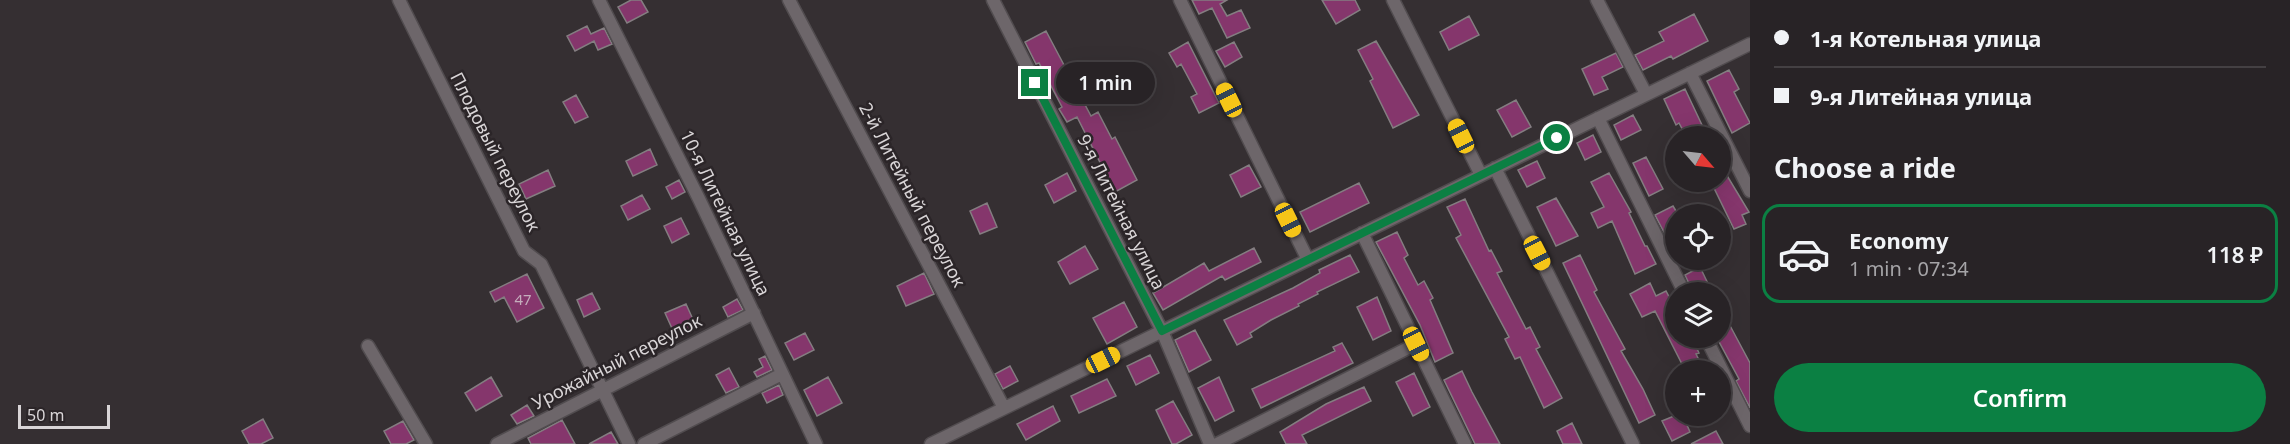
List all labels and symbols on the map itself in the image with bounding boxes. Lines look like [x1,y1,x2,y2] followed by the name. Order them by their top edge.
[1056,62,1155,104] callout: 1 min
[445,68,547,236] street label: Плодовый переулок
[1021,69,1048,96] route end
[1213,80,1245,120] car
[854,98,972,291] street label: 2-й Литейный переулок
[1445,116,1477,156] car
[1543,124,1570,151] route start
[675,126,776,299] street label: 10-я Литейная улица
[1665,126,1731,192] north arrow
[1072,130,1171,293] street label: 9-я Литейная улица
[1272,200,1304,240] car
[1521,233,1553,273] car
[514,289,532,309] house number: 47
[528,308,706,414] street label: Урожайный переулок
[1400,324,1432,364] car
[1083,344,1123,376] car
[18,402,110,430] scale bar

